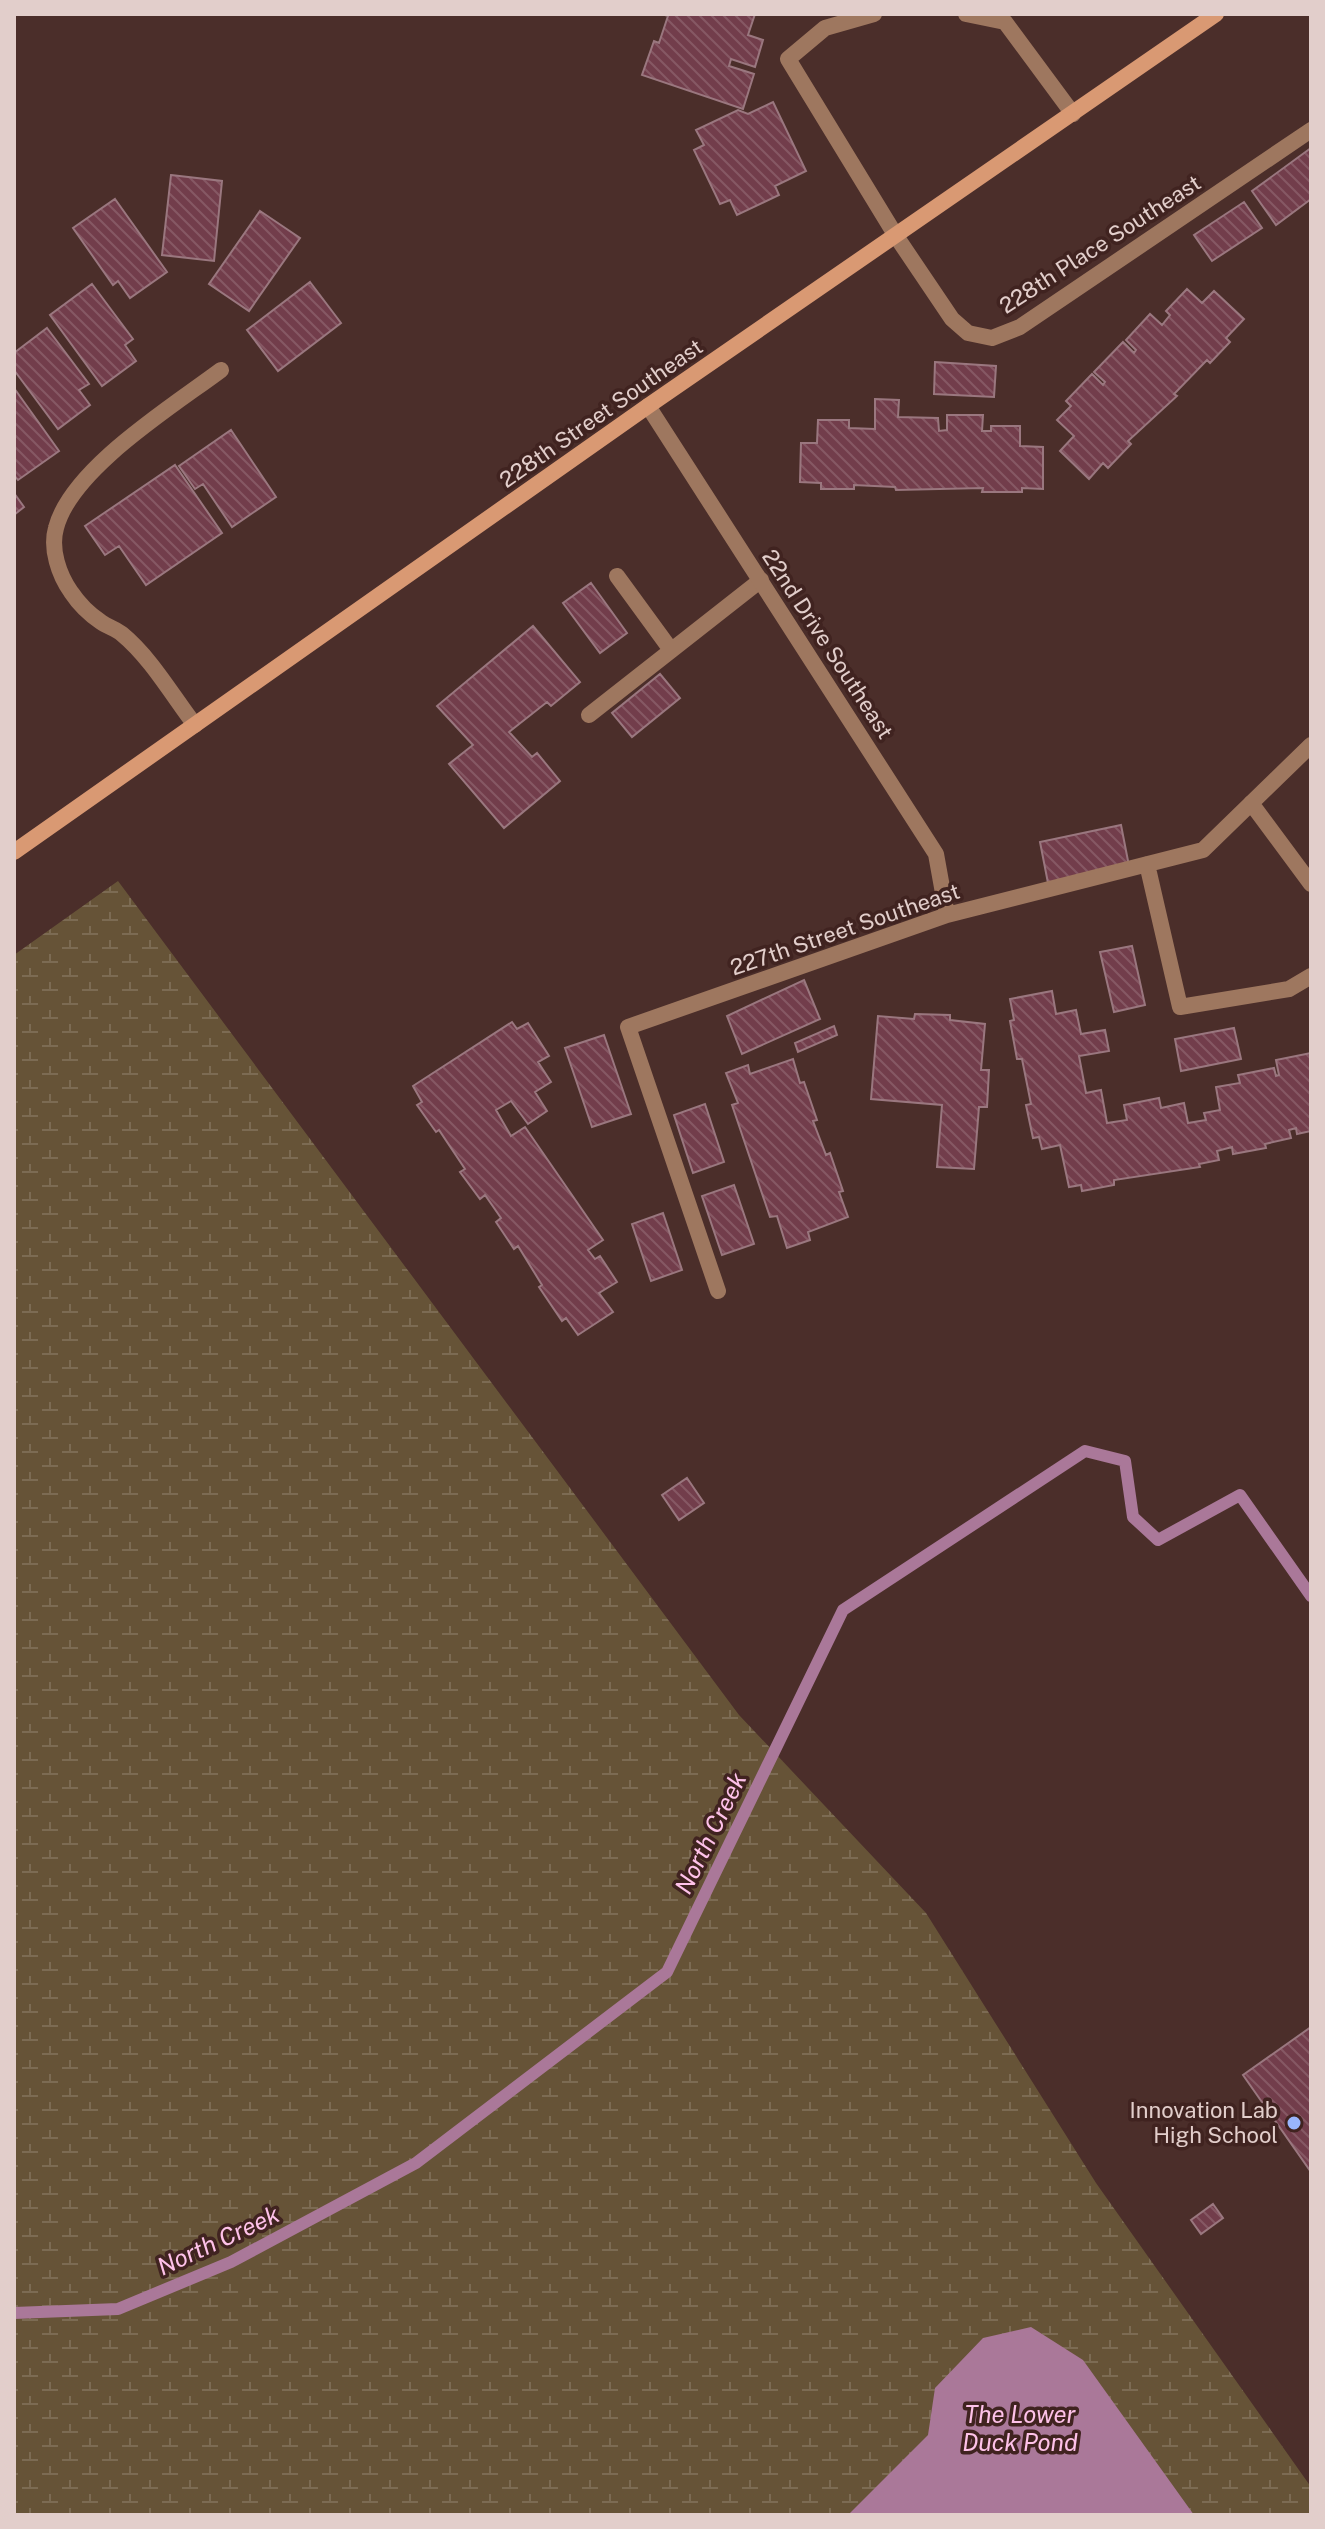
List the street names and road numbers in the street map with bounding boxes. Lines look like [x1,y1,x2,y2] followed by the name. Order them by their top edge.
[995,169,1205,319] street label: 228th Place Southeast
[495,333,707,493] street label: 228th Street Southeast
[757,545,899,743] street label: 22nd Drive Southeast
[727,878,963,980] street label: 227th Street Southeast

